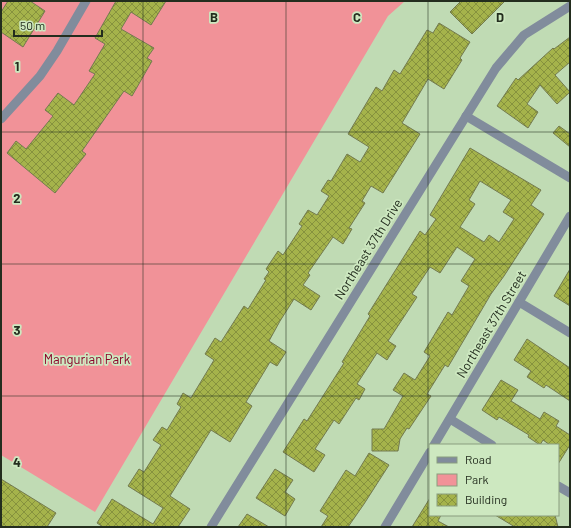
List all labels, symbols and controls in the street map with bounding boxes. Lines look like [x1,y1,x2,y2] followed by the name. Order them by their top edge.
[210,9,218,25] text: B
[353,9,361,25] text: C
[496,9,504,25] text: D
[14,12,102,38] scale bar
[20,18,45,32] text: 50 m
[15,58,19,74] text: 1
[13,190,21,206] text: 2
[331,196,405,302] street label: Northeast 37th Drive
[453,268,529,380] street label: Northeast 37th Street
[13,322,21,338] text: 3
[44,351,131,367] park label: Mangurian Park
[429,444,559,516] legend
[465,452,492,466] text: Road
[13,454,21,470] text: 4
[465,472,489,486] text: Park
[465,492,507,506] text: Building

